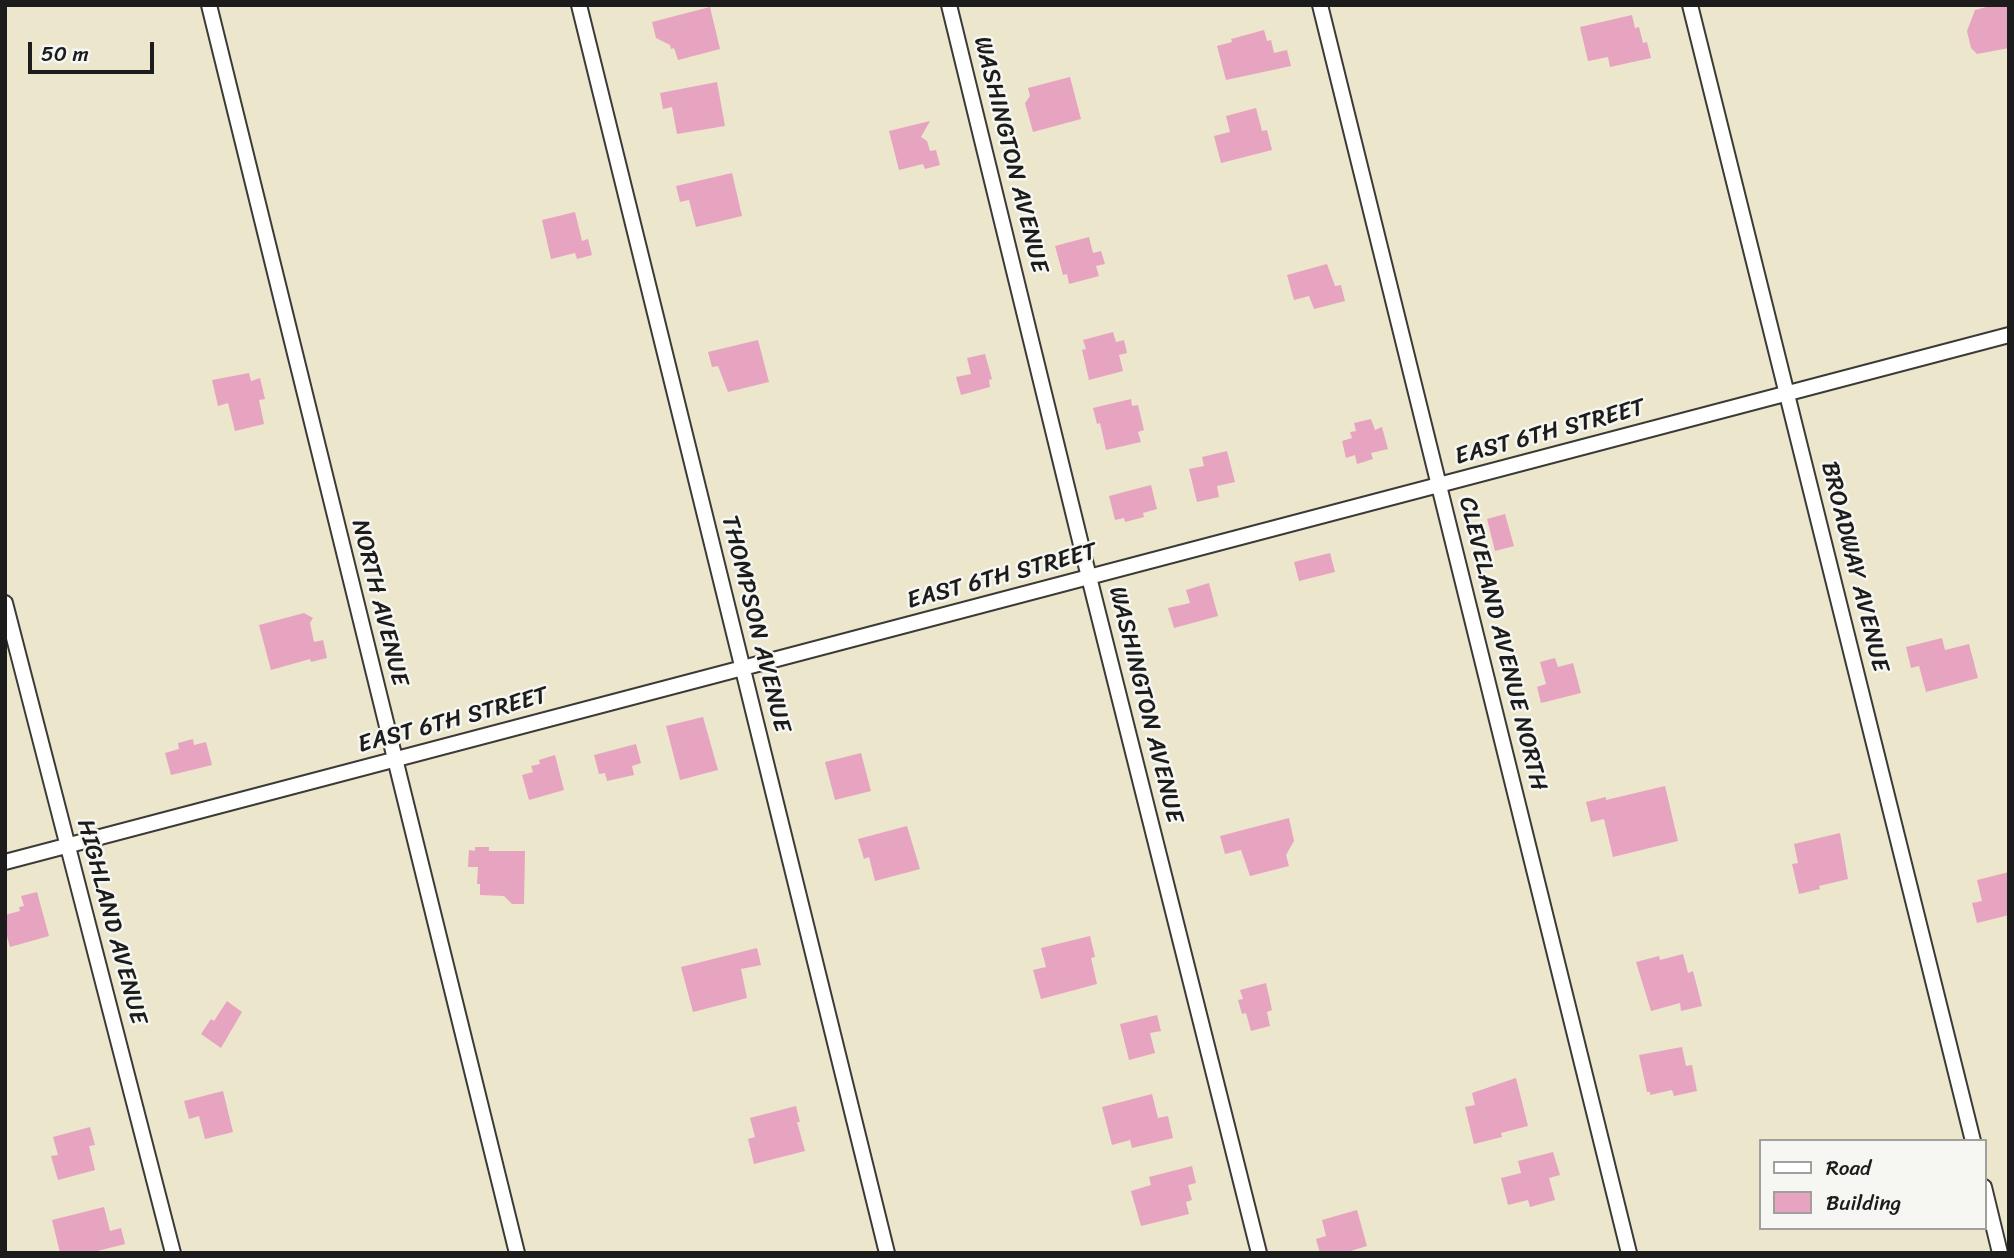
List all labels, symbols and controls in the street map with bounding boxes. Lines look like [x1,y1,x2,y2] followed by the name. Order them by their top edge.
[32,28,158,72] scale bar
[967,34,1053,276] street label: WASHINGTON AVENUE
[41,35,89,73] text: 50 m
[1452,394,1648,472] street label: EAST 6TH STREET
[1814,459,1894,675] street label: BROADWAY AVENUE
[1452,494,1552,794] street label: CLEVELAND AVENUE NORTH
[714,513,796,735] street label: THOMPSON AVENUE
[344,517,414,689] street label: NORTH AVENUE
[904,538,1100,616] street label: EAST 6TH STREET
[1102,584,1188,826] street label: WASHINGTON AVENUE
[355,682,551,760] street label: EAST 6TH STREET
[70,816,152,1028] street label: HIGHLAND AVENUE
[1758,1139,1986,1230] legend
[1826,1149,1871,1187] text: Road
[1826,1184,1901,1222] text: Building

